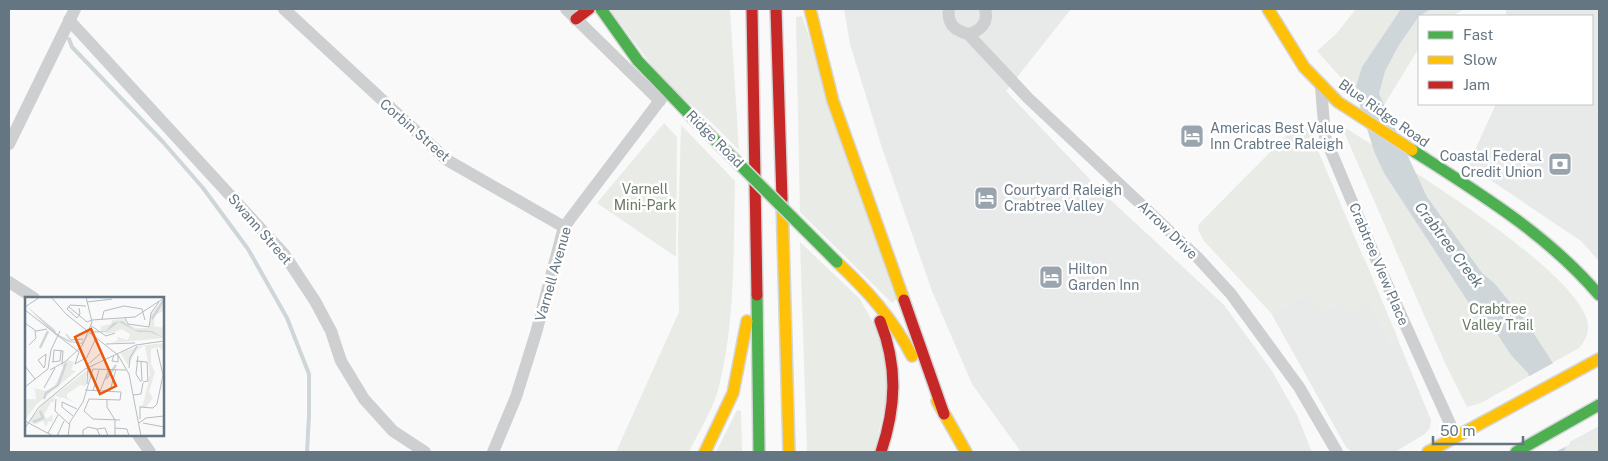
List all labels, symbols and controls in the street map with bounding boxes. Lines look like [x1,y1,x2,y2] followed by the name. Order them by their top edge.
[1418,15,1593,105] legend
[1463,26,1493,43] text: Fast
[1463,51,1498,68] text: Slow
[1336,76,1432,150] street label: Blue Ridge Road
[1463,76,1490,93] text: Jam
[377,95,453,165] street label: Corbin Street
[683,107,747,171] street label: Ridge Road
[1210,120,1344,152] place label: Americas Best Value Inn Crabtree Raleigh
[1179,123,1205,149] hotel icon: Americas Best Value Inn Crabtree Raleigh
[1440,148,1542,180] place label: Coastal Federal Credit Union
[1547,151,1573,177] bank icon: Coastal Federal Credit Union
[614,181,676,213] park label: Varnell Mini-Park
[1004,182,1122,214] place label: Courtyard Raleigh Crabtree Valley
[973,185,999,211] hotel icon: Courtyard Raleigh Crabtree Valley
[225,190,295,268] street label: Swann Street
[1135,198,1201,262] street label: Arrow Drive
[1412,199,1488,292] water label: Crabtree Creek
[1346,200,1412,328] street label: Crabtree View Place
[532,225,574,323] street label: Varnell Avenue
[1068,261,1139,293] place label: Hilton Garden Inn
[1038,264,1064,290] hotel icon: Hilton Garden Inn
[25,297,164,436] inset map
[1462,301,1534,333] park label: Crabtree Valley Trail
[1433,414,1523,446] scale bar
[1440,422,1475,439] text: 50 m

